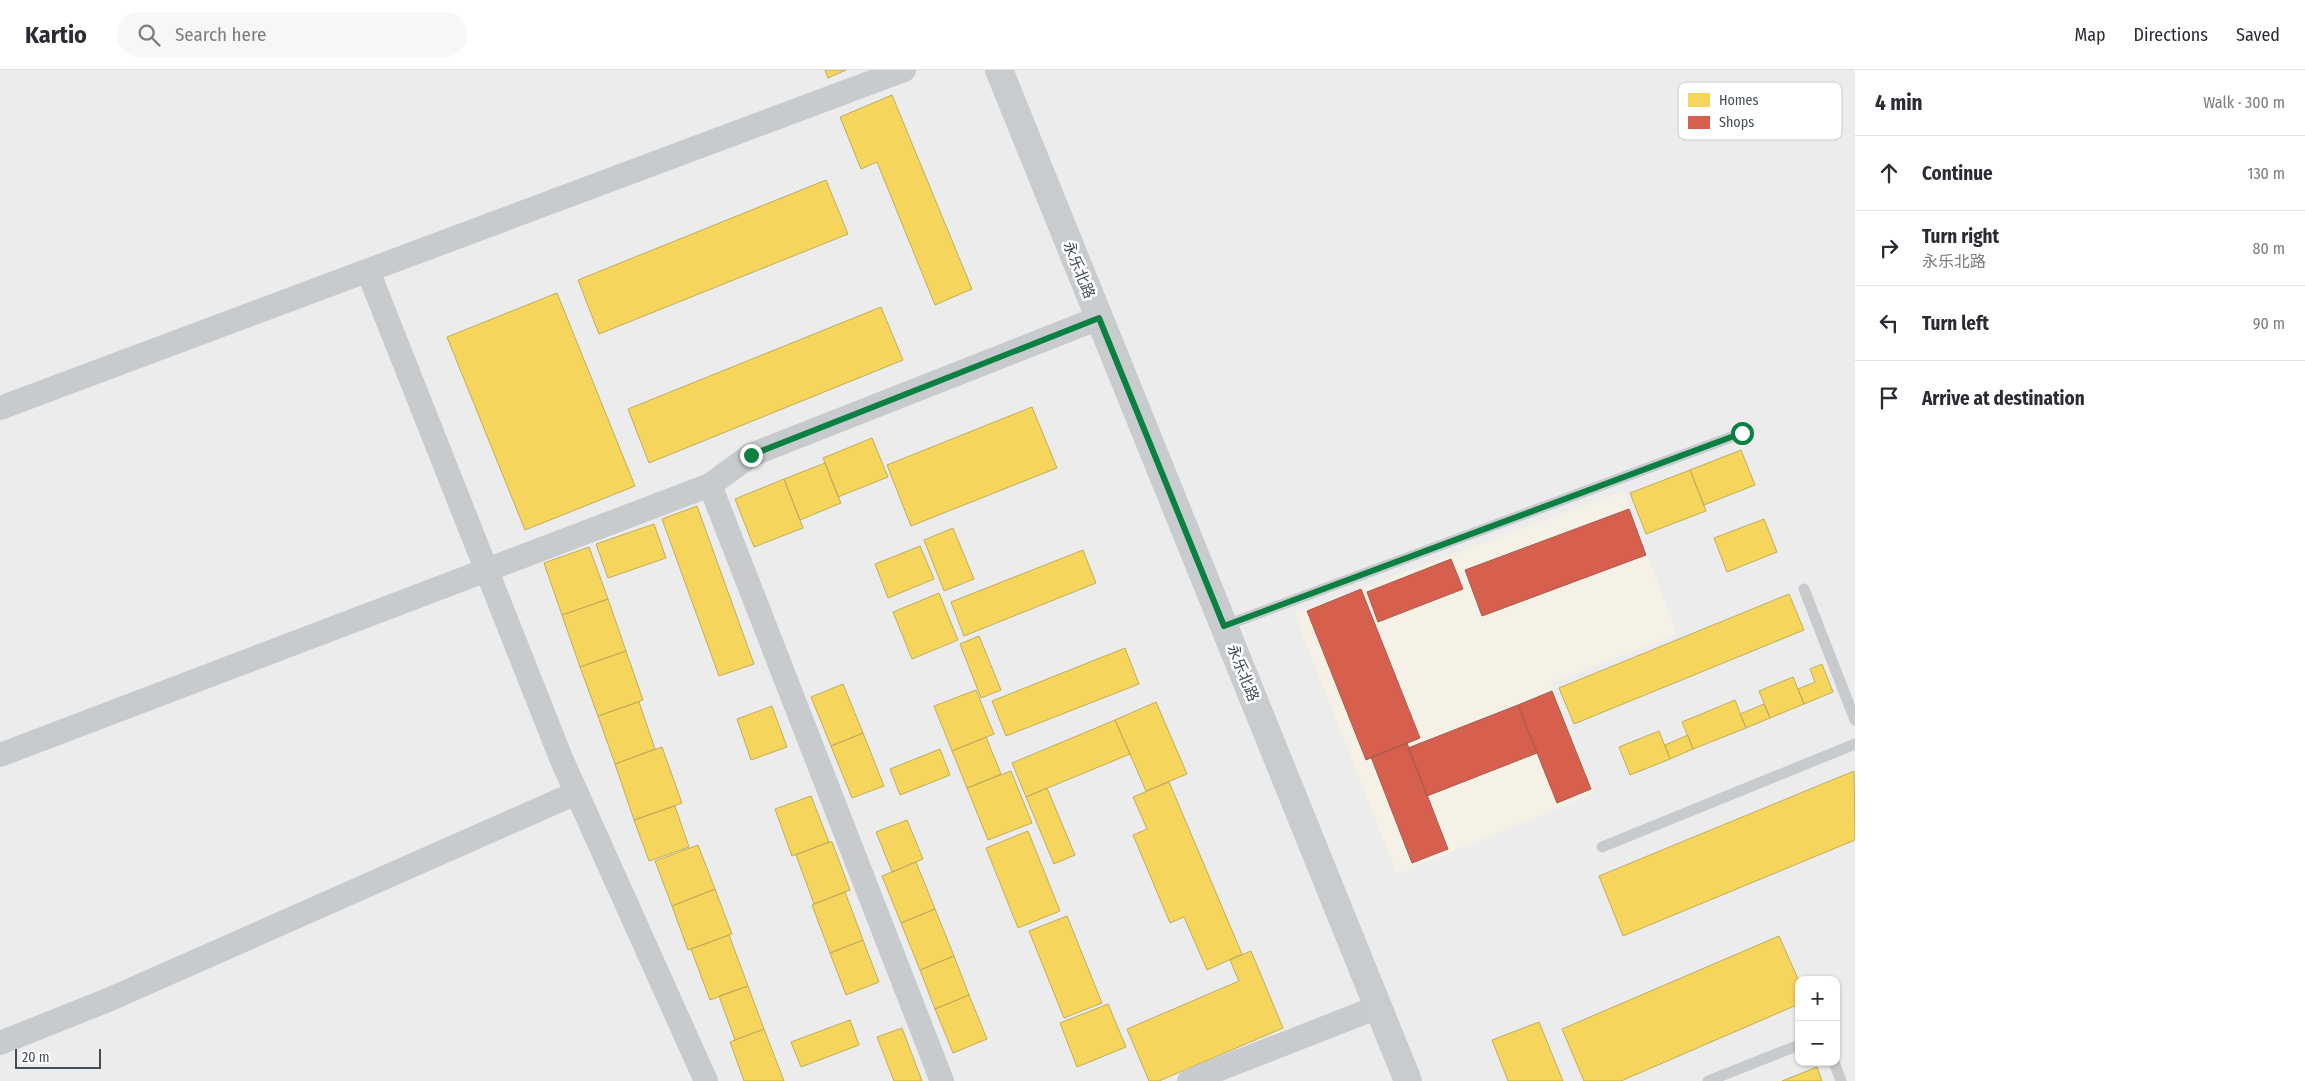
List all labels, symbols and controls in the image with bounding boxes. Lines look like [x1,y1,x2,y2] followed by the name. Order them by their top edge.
[117,12,467,57] search box
[25,21,87,49] text: Kartio
[135,21,163,49] icon: search
[175,23,266,46] text: Search here
[2074,24,2106,46] text: Map
[2134,24,2208,46] text: Directions
[2236,24,2280,46] text: Saved
[1678,82,1842,140] legend
[1875,90,1923,116] text: 4 min
[1719,92,1759,109] text: Homes
[2203,93,2285,112] text: Walk · 300 m
[1719,114,1754,131] text: Shops
[1875,159,1903,187] icon: ahead
[1922,162,1993,185] text: Continue
[2247,164,2285,183] text: 130 m
[1922,225,1999,248] text: Turn right
[1875,234,1903,262] icon: right
[1059,239,1099,301] street label: 永乐北路
[2253,239,2285,258] text: 80 m
[1922,252,1986,271] text: 永乐北路
[1875,309,1903,337] icon: left
[1922,312,1989,335] text: Turn left
[2253,314,2285,333] text: 90 m
[1875,384,1903,412] icon: arrive
[1922,387,2085,410] text: Arrive at destination
[1731,422,1754,445] route start
[740,444,763,467] route end
[1223,642,1263,704] street label: 永乐北路
[1795,976,1840,1066] map controls
[1795,976,1840,1021] button: +
[1795,1021,1840,1066] button: −
[15,1046,101,1069] scale bar
[22,1049,50,1066] text: 20 m

